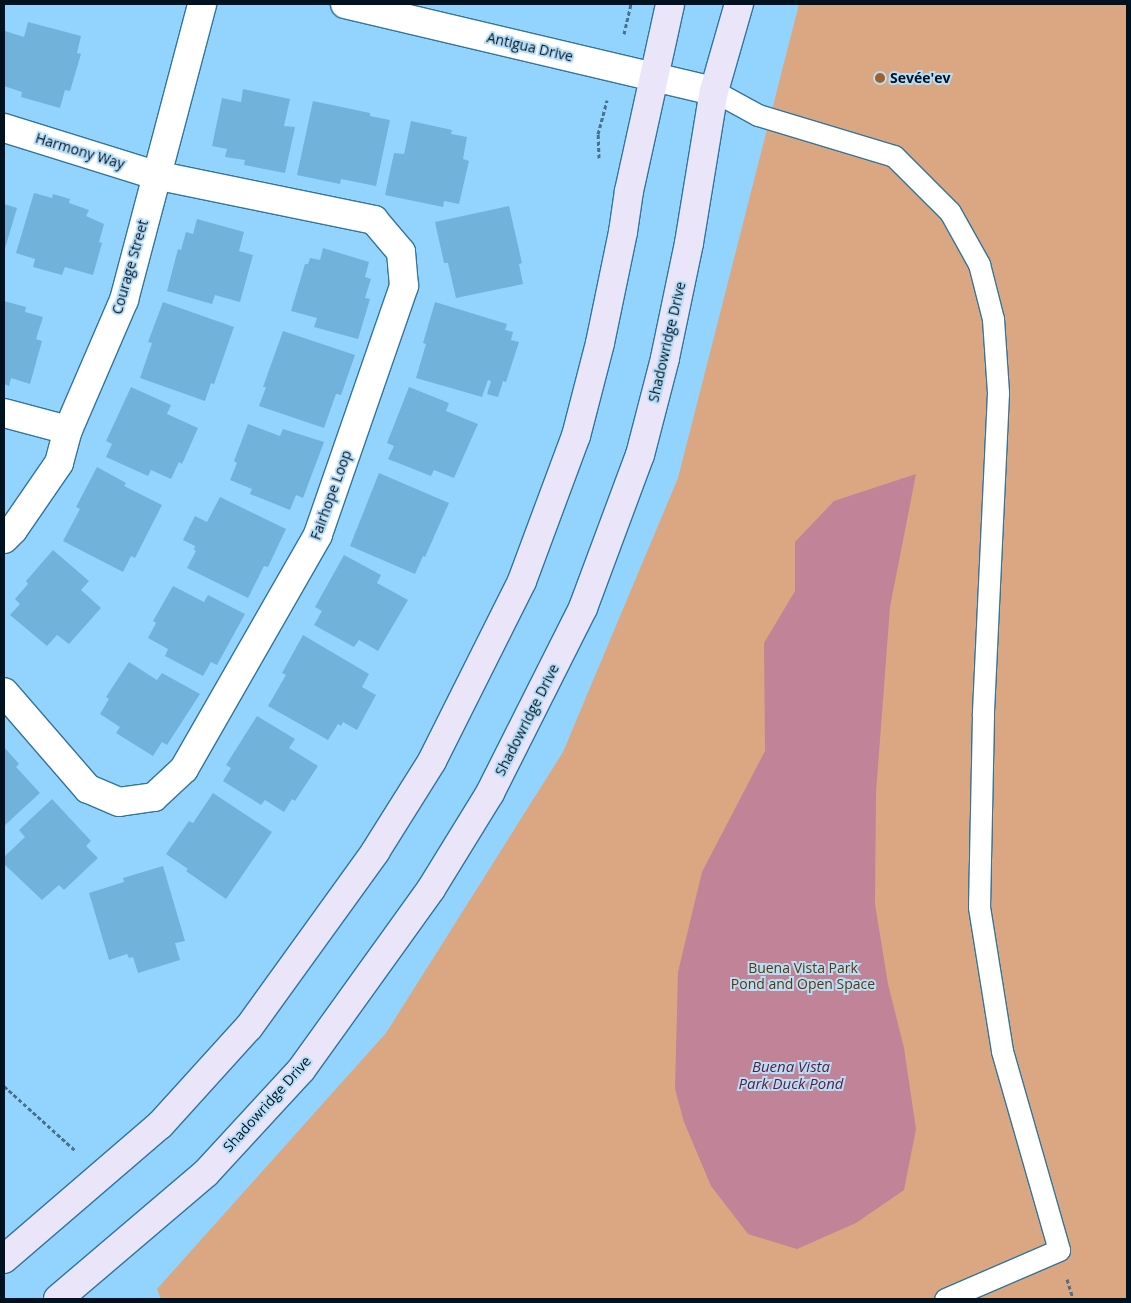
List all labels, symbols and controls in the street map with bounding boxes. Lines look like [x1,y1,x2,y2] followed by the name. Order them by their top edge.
[485,29,575,65] street label: Antigua Drive
[890,70,950,86] place label: Sevée'ev
[874,72,886,84] marker: Sevée'ev
[33,129,127,173] street label: Harmony Way
[108,218,152,316] street label: Courage Street
[645,280,689,404] street label: Shadowridge Drive
[307,448,355,542] street label: Fairhope Loop
[492,661,562,779] street label: Shadowridge Drive
[731,960,875,992] park label: Buena Vista Park Pond and Open Space
[220,1053,314,1155] street label: Shadowridge Drive
[738,1057,844,1092] water label: Buena Vista Park Duck Pond

